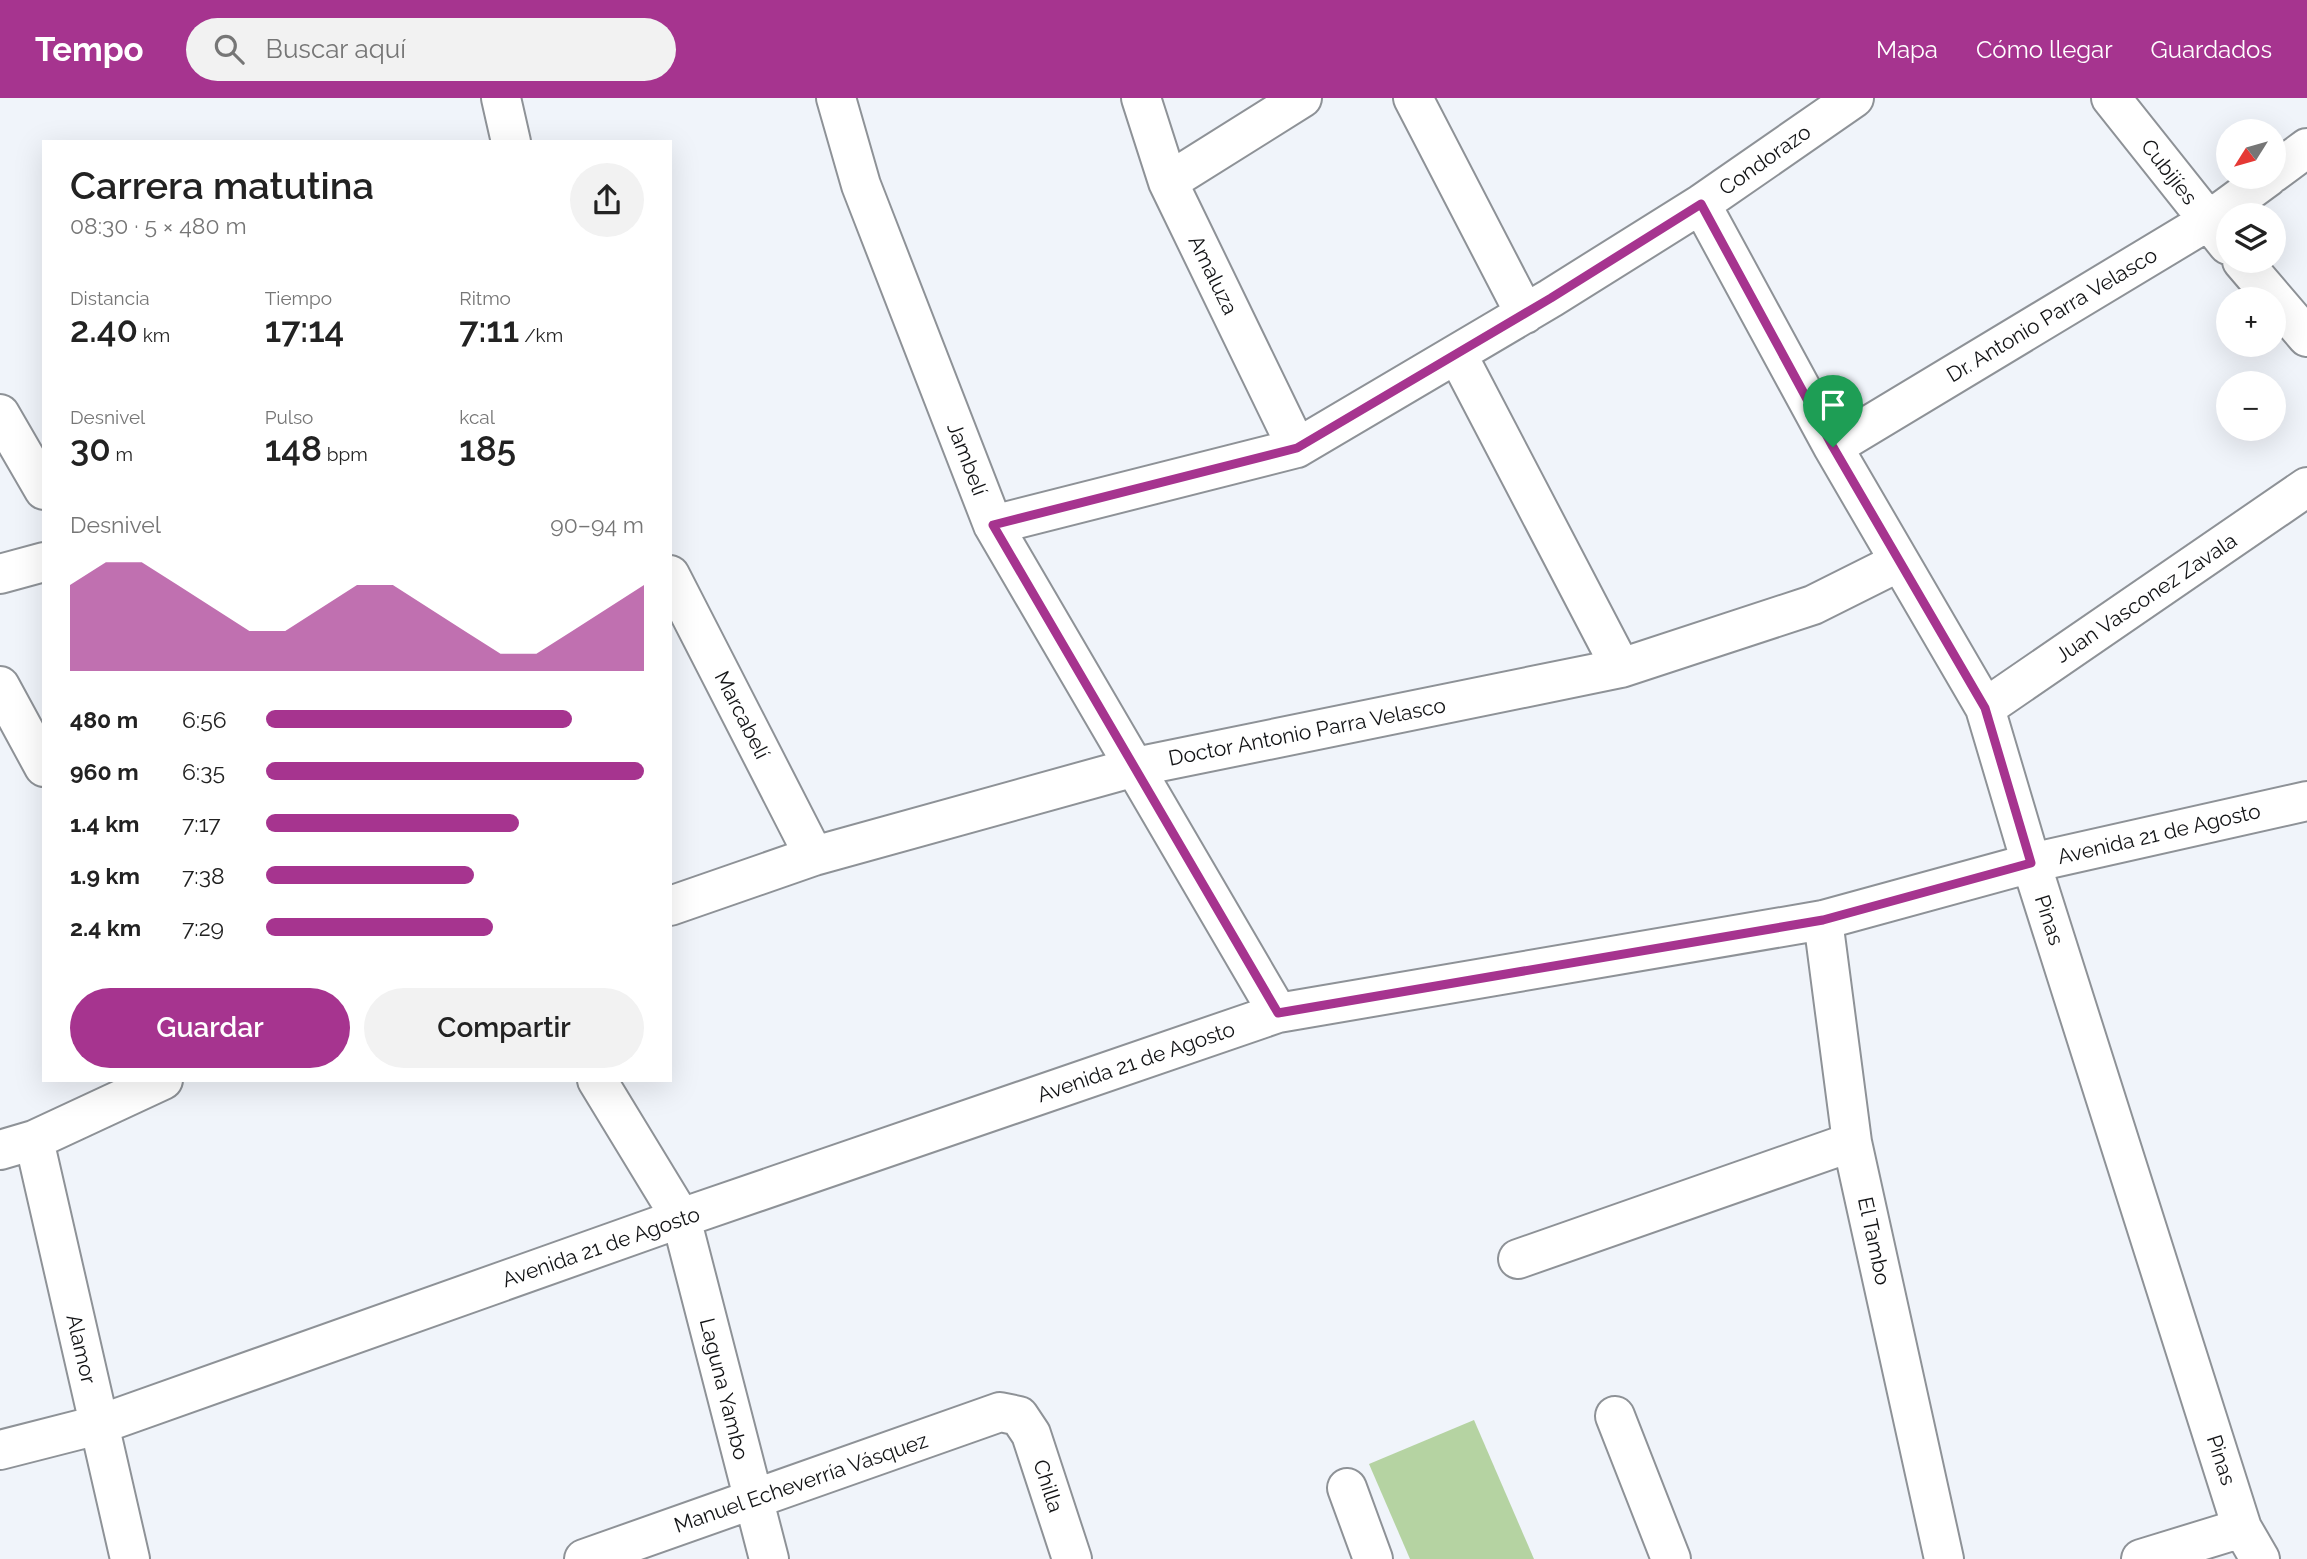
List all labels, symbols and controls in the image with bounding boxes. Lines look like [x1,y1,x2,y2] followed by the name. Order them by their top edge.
[186,18,676,81] search box
[35,30,144,69] text: Tempo
[210,30,248,68] icon: search
[266,34,406,64] text: Buscar aquí
[1876,35,1938,64] text: Mapa
[1976,35,2113,64] text: Cómo llegar
[2151,35,2272,64] text: Guardados
[1714,119,1815,200] street label: Condorazo
[2216,119,2286,189] north arrow
[2216,119,2286,441] map controls
[2136,134,2203,209] street label: Cubijíes
[70,163,374,208] text: Carrera matutina
[570,163,644,237] button: share
[2216,203,2286,273] button: layers
[70,212,247,239] text: 08:30 · 5 × 480 m
[1184,231,1243,318] street label: Amaluza
[1942,242,2161,387] street label: Dr. Antonio Parra Velasco
[70,287,150,309] text: Distancia
[265,287,332,309] text: Tiempo
[459,287,511,309] text: Ritmo
[2216,287,2286,357] button: +
[70,309,138,350] text: 2.40
[265,309,344,350] text: 17:14
[459,309,519,350] text: 7:11
[138,324,170,346] text: km
[519,324,563,346] text: /km
[2216,371,2286,441] button: −
[1803,375,1863,447] pin
[1814,386,1852,424] icon: arrive
[70,406,145,428] text: Desnivel
[265,406,313,428] text: Pulso
[459,406,495,428] text: kcal
[942,419,993,499] street label: Jambelí
[70,428,111,469] text: 30
[265,428,322,469] text: 148
[459,428,516,469] text: 185
[111,443,133,465] text: m
[322,443,368,465] text: bpm
[70,511,161,538] text: Desnivel
[550,511,644,538] text: 90–94 m
[2050,528,2241,668] street label: Juan Vasconez Zavala
[710,667,775,763] street label: Marcabelí
[1166,692,1448,771] street label: Doctor Antonio Parra Velasco
[70,706,138,733] text: 480 m
[182,706,227,733] text: 6:56
[70,758,139,785] text: 960 m
[182,758,225,785] text: 6:35
[2055,798,2263,869] street label: Avenida 21 de Agosto
[70,810,139,837] text: 1.4 km
[182,810,221,837] text: 7:17
[70,862,140,889] text: 1.9 km
[182,862,225,889] text: 7:38
[2030,892,2069,948] street label: Pinas
[70,914,141,941] text: 2.4 km
[182,914,224,941] text: 7:29
[70,988,350,1068] button: Guardar
[364,988,644,1068] button: Compartir
[1034,1016,1238,1107] street label: Avenida 21 de Agosto
[1853,1195,1896,1287] street label: El Tambo
[499,1201,703,1292] street label: Avenida 21 de Agosto
[61,1312,102,1387] street label: Alamor
[695,1315,754,1462] street label: Laguna Yambo
[671,1427,931,1538] street label: Manuel Echeverría Vásquez
[2202,1432,2241,1488] street label: Pinas
[1028,1456,1069,1515] street label: Chilla

